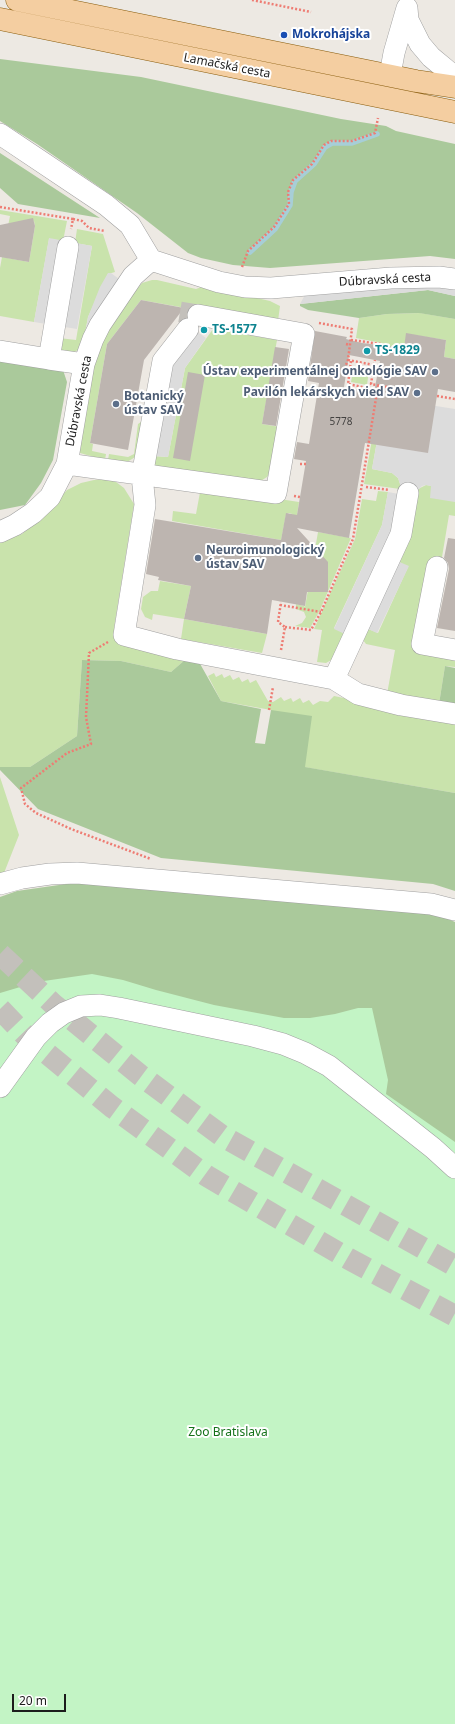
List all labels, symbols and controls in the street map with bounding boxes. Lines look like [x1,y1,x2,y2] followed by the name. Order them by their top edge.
[292,28,370,42] place label: Mokrohájska
[279,30,289,40] marker: Mokrohájska
[182,51,272,81] street label: Lamačská cesta
[338,270,432,290] street label: Dúbravská cesta
[212,323,257,337] place label: TS-1577
[199,325,209,335] marker: TS-1577
[375,344,420,358] place label: TS-1829
[362,346,372,356] marker: TS-1829
[63,354,95,448] street label: Dúbravská cesta
[203,365,427,379] place label: Ústav experimentálnej onkológie SAV
[430,367,440,377] marker: Ústav experimentálnej onkológie SAV
[243,386,409,400] place label: Pavilón lekárskych vied SAV
[412,388,422,398] marker: Pavilón lekárskych vied SAV
[124,390,184,418] place label: Botanický ústav SAV
[111,399,121,409] marker: Botanický ústav SAV
[330,416,352,428] house number: 5778
[206,544,324,572] place label: Neuroimunologický ústav SAV
[193,553,203,563] marker: Neuroimunologický ústav SAV
[188,1426,268,1440] park label: Zoo Bratislava
[14,1686,68,1712] scale bar
[19,1692,47,1709] text: 20 m

